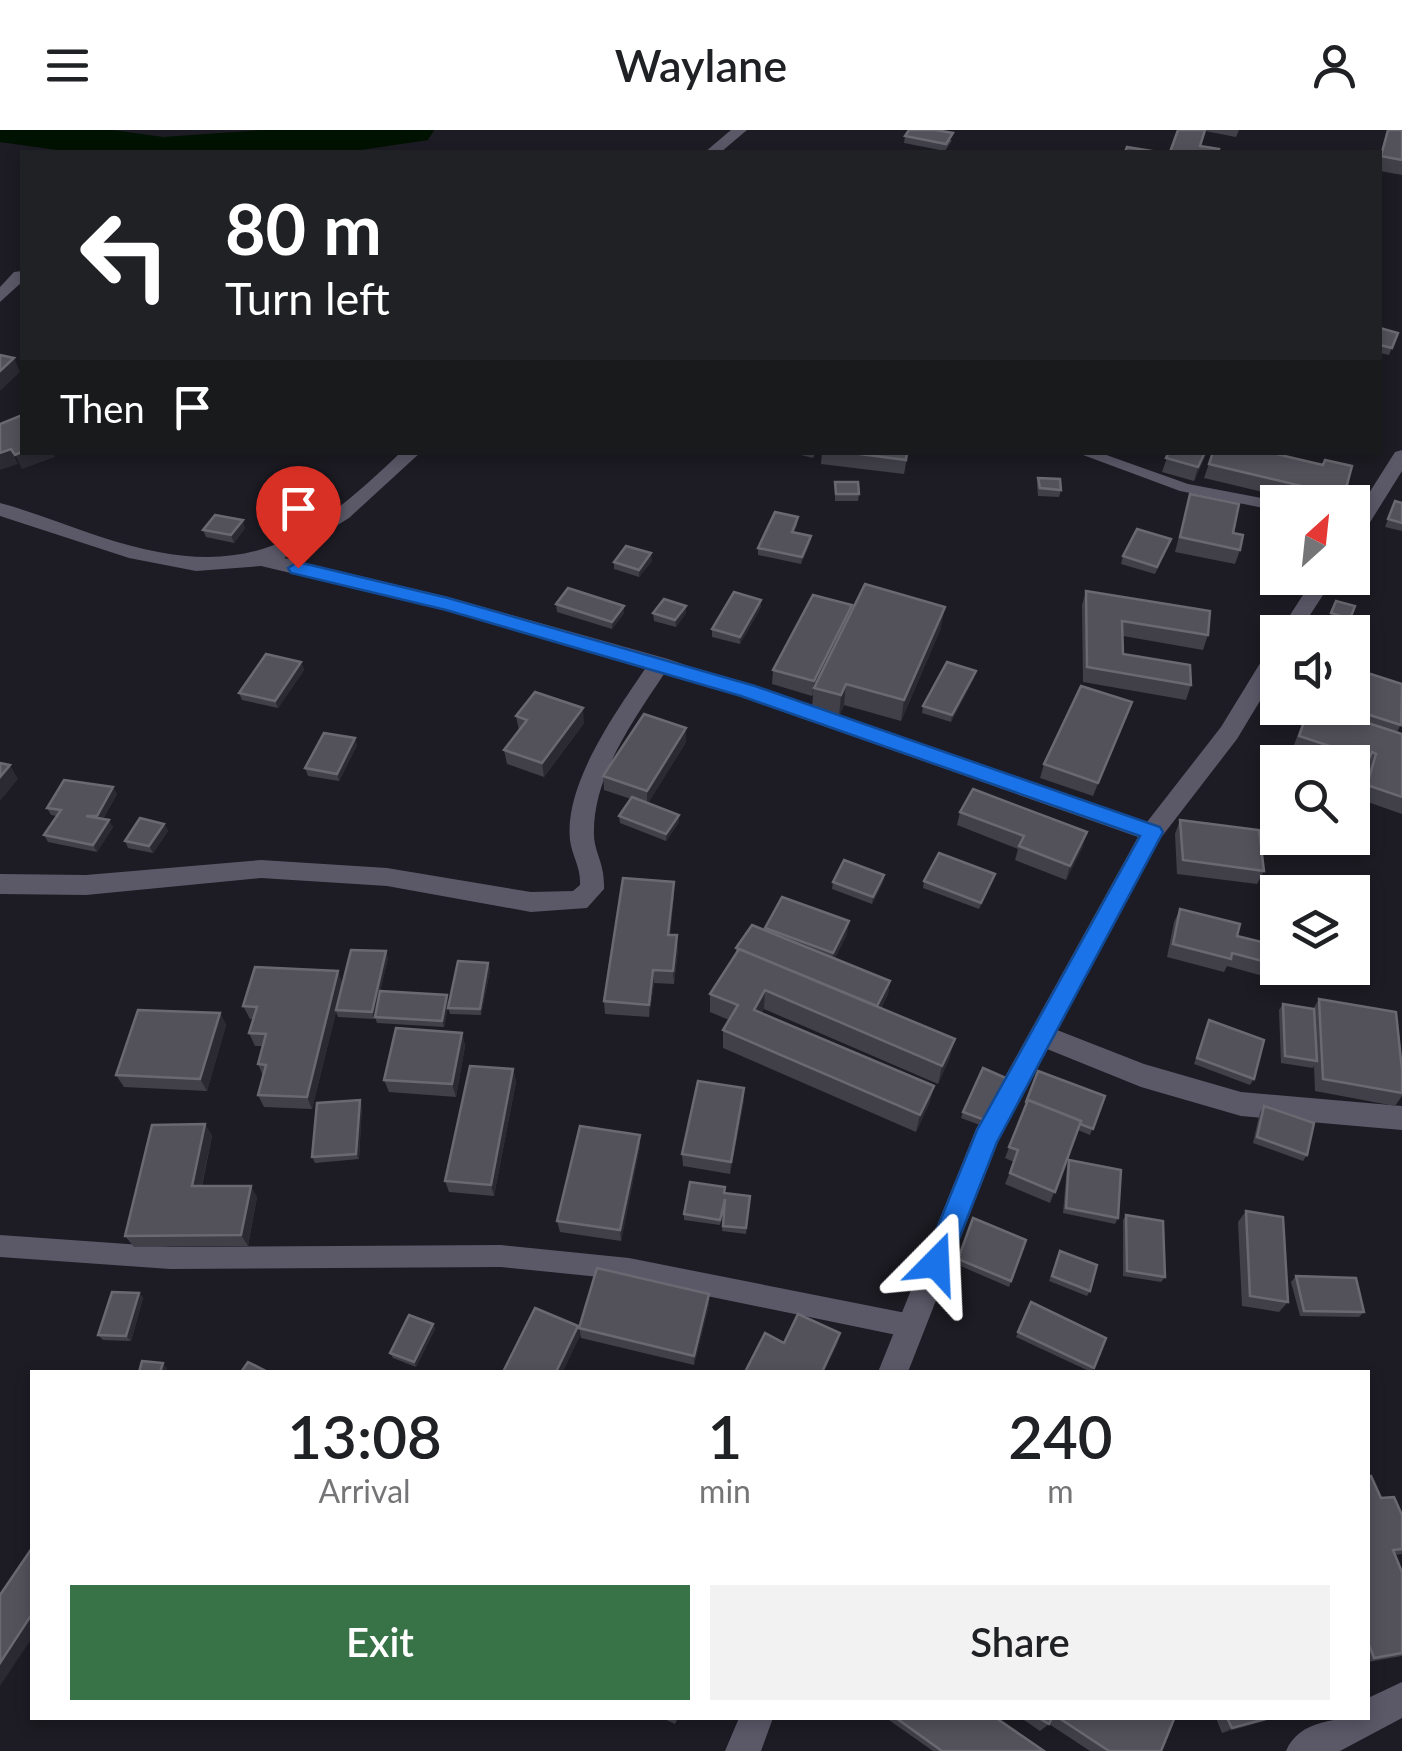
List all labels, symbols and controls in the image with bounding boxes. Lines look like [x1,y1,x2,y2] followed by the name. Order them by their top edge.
[40,38,95,93] icon: menu
[615,38,787,92] text: Waylane
[1307,38,1362,93] icon: person
[225,186,382,270] text: 80 m
[60,190,190,320] icon: left
[225,271,390,325] text: Turn left
[165,380,220,435] icon: arrive
[60,385,145,431] text: Then
[256,466,341,569] pin
[271,481,326,536] icon: arrive
[1260,485,1370,595] north arrow
[1260,485,1370,985] map controls
[1260,615,1370,725] button: sound
[1260,745,1370,855] button: search
[1260,875,1370,985] button: layers
[884,1211,988,1315] position arrow
[287,1400,442,1472] text: 13:08
[708,1400,742,1472] text: 1
[1008,1400,1113,1472] text: 240
[318,1471,411,1510] text: Arrival
[699,1471,751,1510] text: min
[1047,1471,1074,1510] text: m
[70,1585,690,1700] button: Exit
[710,1585,1330,1700] button: Share

